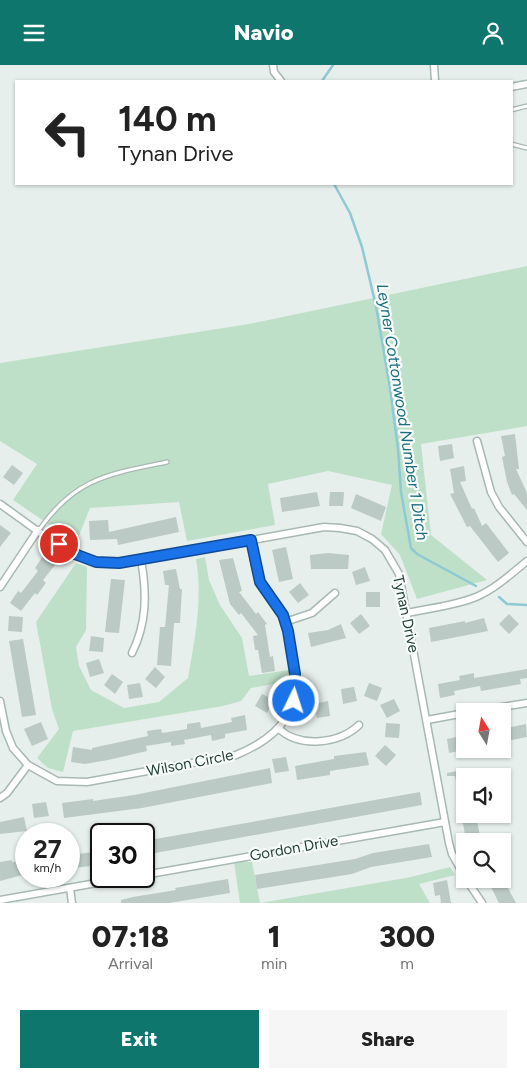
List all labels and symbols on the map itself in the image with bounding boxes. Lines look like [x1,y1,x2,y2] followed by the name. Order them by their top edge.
[373,282,432,542] water label: Leyner Cottonwood Number 1 Ditch
[38,523,80,565] pin
[389,574,423,654] street label: Tynan Drive
[267,674,319,726] position arrow
[456,703,511,757] north arrow
[145,746,235,780] street label: Wilson Circle
[90,823,155,888] speed limit sign: 30
[248,831,340,865] street label: Gordon Drive

